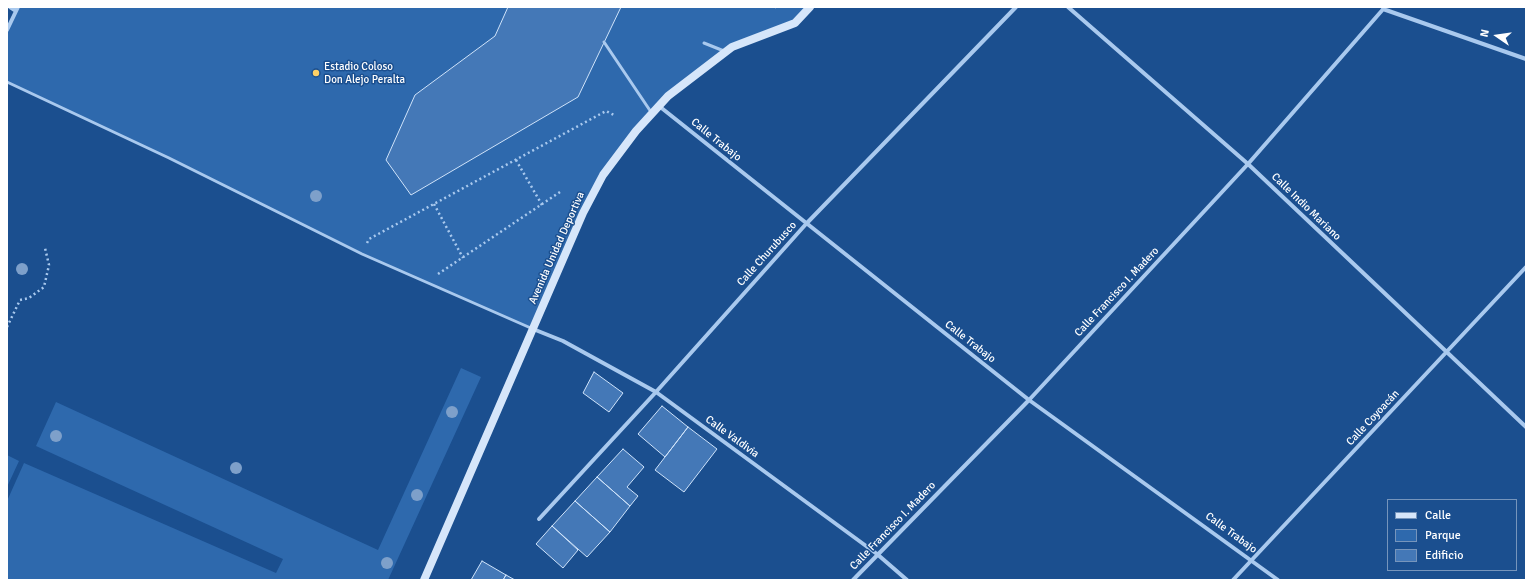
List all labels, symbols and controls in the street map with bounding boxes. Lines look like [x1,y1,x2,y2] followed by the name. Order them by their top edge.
[1477,16,1517,56] north arrow
[1478,28,1492,38] text: N
[324,60,405,86] place label: Estadio Coloso Don Alejo Peralta
[311,68,321,78] marker: Estadio Coloso Don Alejo Peralta
[688,116,744,164] street label: Calle Trabajo
[1269,171,1343,243] street label: Calle Indio Mariano
[526,190,588,306] street label: Avenida Unidad Deportiva
[734,219,800,289] street label: Calle Churubusco
[1072,245,1162,339] street label: Calle Francisco I. Madero
[942,318,998,366] street label: Calle Trabajo
[1344,387,1402,449] street label: Calle Coyoacán
[703,413,761,461] street label: Calle Valdivia
[847,479,939,573] street label: Calle Francisco I. Madero
[1387,499,1517,571] legend
[1425,508,1451,523] text: Calle
[1202,510,1260,556] street label: Calle Trabajo
[1425,528,1461,543] text: Parque
[1425,548,1463,563] text: Edificio

